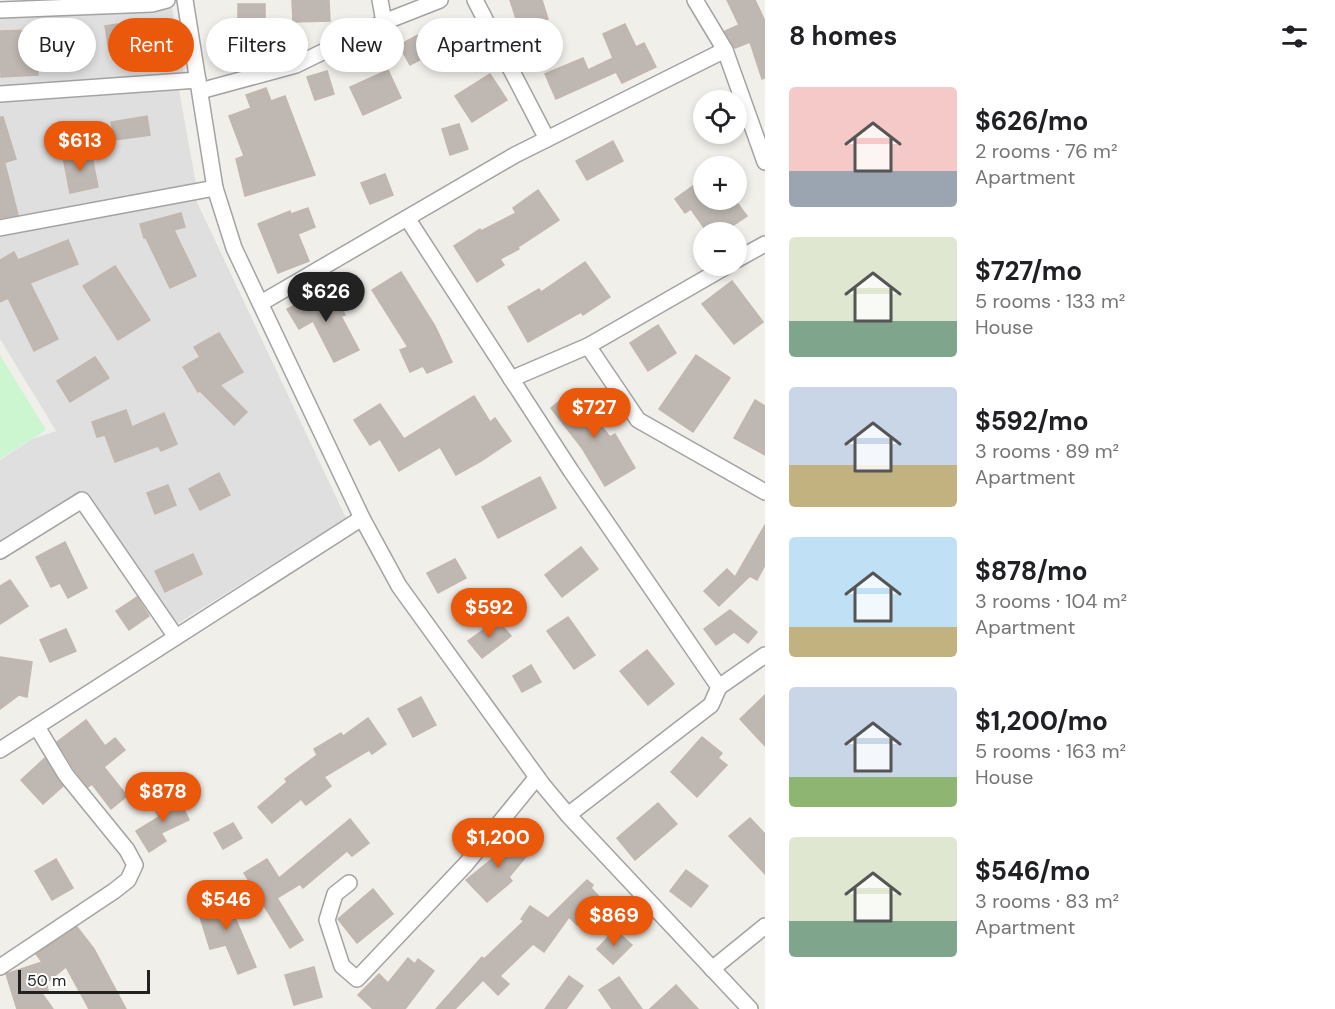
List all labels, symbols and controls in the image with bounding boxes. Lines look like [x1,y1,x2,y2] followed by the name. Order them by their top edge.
[18,18,96,72] chip: Buy
[108,18,194,72] chip: Rent
[206,18,308,72] chip: Filters
[320,18,404,72] chip: New
[416,18,563,72] chip: Apartment
[789,19,897,53] text: 8 homes
[1278,20,1311,53] icon: filters
[693,90,747,276] map controls
[693,90,747,144] button: locate
[975,104,1088,138] text: $626/mo
[837,111,909,183] icon: home
[44,121,116,172] pin: $613
[58,127,102,153] text: $613
[975,138,1118,164] text: 2 rooms · 76 m²
[693,156,747,210] button: +
[975,164,1075,190] text: Apartment
[693,222,747,276] button: −
[975,254,1082,288] text: $727/mo
[837,261,909,333] icon: home
[290,272,362,323] pin: $626
[302,278,350,304] text: $626
[975,288,1125,314] text: 5 rooms · 133 m²
[975,314,1033,340] text: House
[558,388,630,439] pin: $727
[572,394,616,420] text: $727
[975,404,1089,438] text: $592/mo
[837,411,909,483] icon: home
[975,438,1119,464] text: 3 rooms · 89 m²
[975,464,1075,490] text: Apartment
[975,554,1088,588] text: $878/mo
[837,561,909,633] icon: home
[453,588,525,639] pin: $592
[975,588,1127,614] text: 3 rooms · 104 m²
[465,594,513,620] text: $592
[975,614,1075,640] text: Apartment
[975,704,1108,738] text: $1,200/mo
[837,711,909,783] icon: home
[975,738,1126,764] text: 5 rooms · 163 m²
[975,764,1033,790] text: House
[127,772,199,823] pin: $878
[139,778,187,804] text: $878
[449,818,547,869] pin: $1,200
[466,824,530,850] text: $1,200
[975,854,1090,888] text: $546/mo
[837,861,909,933] icon: home
[190,880,262,931] pin: $546
[201,886,251,912] text: $546
[975,888,1119,914] text: 3 rooms · 83 m²
[578,896,650,947] pin: $869
[589,902,639,928] text: $869
[975,914,1075,940] text: Apartment
[18,967,150,994] scale bar
[27,970,66,991] text: 50 m

